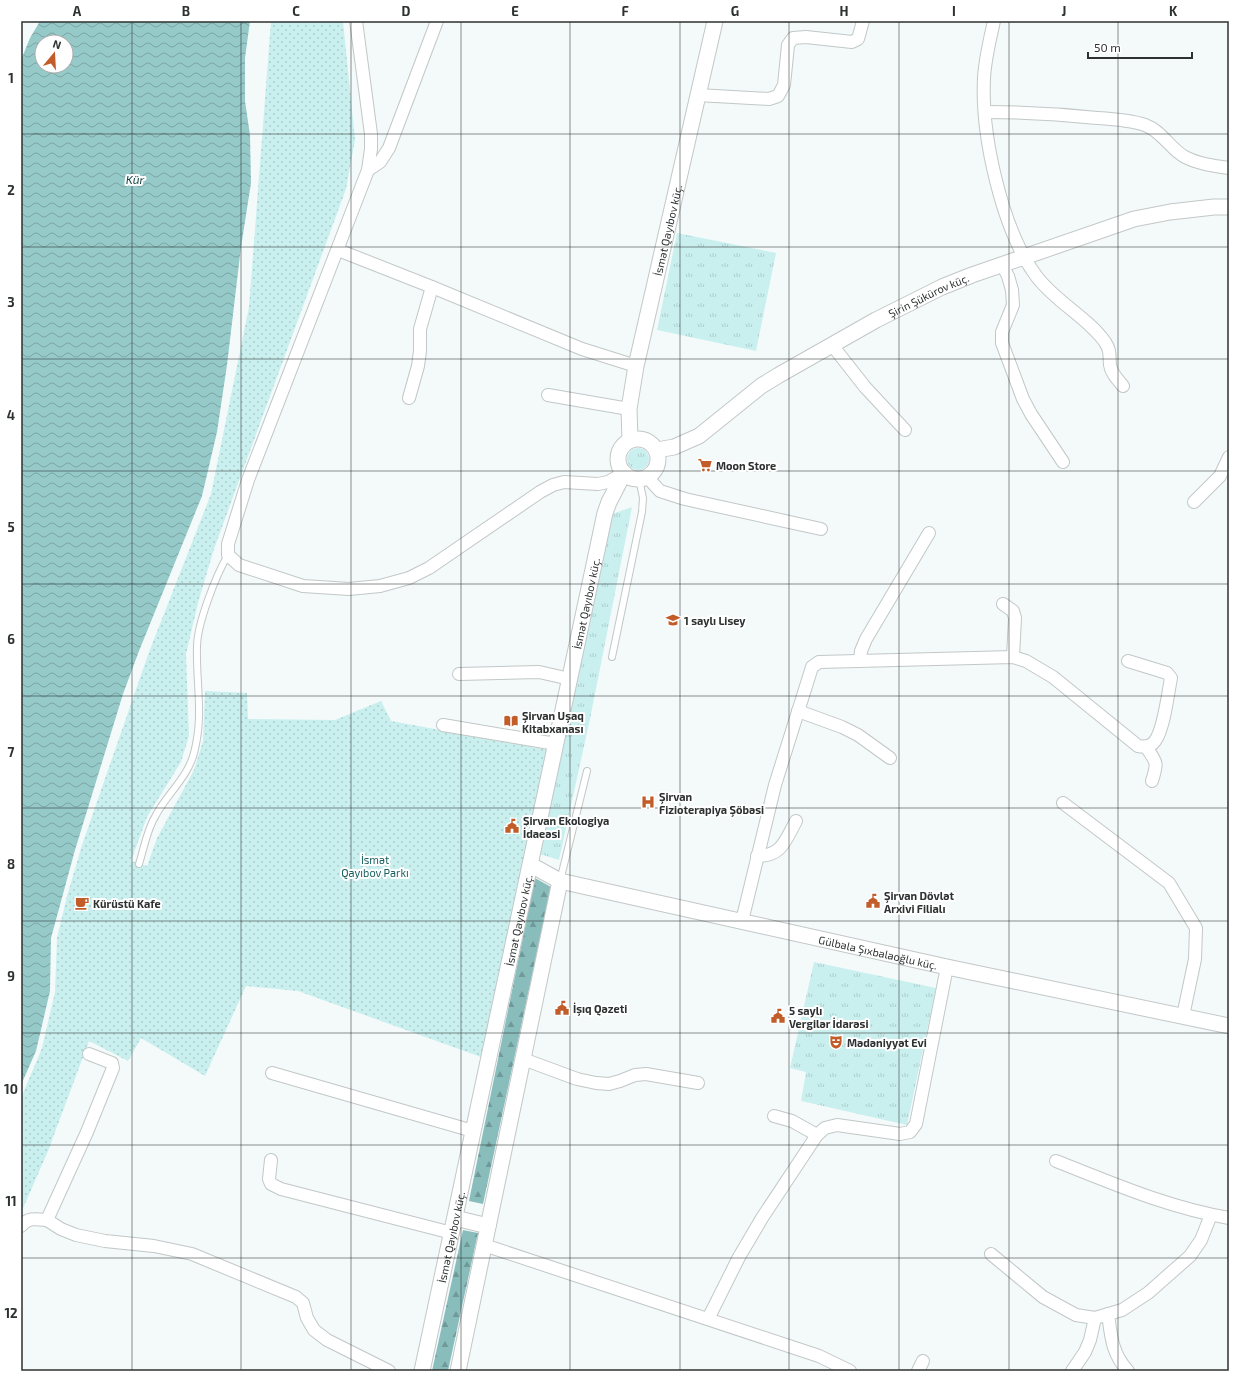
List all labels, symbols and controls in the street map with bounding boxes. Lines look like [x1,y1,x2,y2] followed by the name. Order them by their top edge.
[73,3,82,19] text: A
[182,3,190,19] text: B
[292,3,300,19] text: C
[402,3,411,19] text: D
[511,3,519,19] text: E
[621,3,629,19] text: F
[731,3,739,19] text: G
[840,3,849,19] text: H
[952,3,956,19] text: I
[1062,3,1066,19] text: J
[1169,3,1178,19] text: K
[34,34,74,74] north arrow
[1088,34,1192,60] scale bar
[51,37,63,51] text: N
[1094,40,1121,54] text: 50 m
[8,70,14,86] text: 1
[126,172,145,186] water label: Kür
[7,182,15,198] text: 2
[650,183,684,277] street label: İsmət Qayıbov küç.
[886,270,971,321] street label: Şirin Şükürov küç.
[7,294,15,310] text: 3
[7,407,15,423] text: 4
[697,457,713,473] supermarket icon: Moon Store
[716,459,776,472] place label: Moon Store
[7,519,15,535] text: 5
[570,556,602,650] street label: İsmət Qayıbov küç.
[665,612,681,628] school or university icon: 1 saylı Lisey
[684,614,746,628] place label: 1 saylı Lisey
[7,631,15,647] text: 6
[522,709,584,735] place label: Şirvan Uşaq Kitabxanası
[503,713,519,729] library icon: Şirvan Uşaq Kitabxanası
[8,744,15,760] text: 7
[659,790,764,817] place label: Şirvan Fizioterapiya Şöbəsi
[640,794,656,810] hospital icon: Şirvan Fizioterapiya Şöbəsi
[523,814,609,840] place label: Şirvan Ekologiya İdaeəsi
[504,818,520,834] public building icon: Şirvan Ekologiya İdaeəsi
[341,853,409,880] park label: İsmət Qayıbov Parkı
[7,856,15,872] text: 8
[502,873,535,967] street label: İsmət Qayıbov küç.
[884,889,955,915] place label: Şirvan Dövlət Arxivi Filialı
[865,893,881,909] public building icon: Şirvan Dövlət Arxivi Filialı
[74,895,90,911] cafe icon: Kürüstü Kafe
[93,897,161,910] place label: Kürüstü Kafe
[818,932,939,972] street label: Gülbala Şıxbalaoğlu küç.
[7,968,15,984] text: 9
[554,1000,570,1016] public building icon: İşıq Qəzeti
[573,1002,627,1016] place label: İşıq Qəzeti
[789,1004,868,1030] place label: 5 saylı Vergilər İdarəsi
[770,1008,786,1024] public building icon: 5 saylı Vergilər İdarəsi
[828,1034,844,1050] theatre icon: Mədəniyyət Evi
[847,1036,927,1050] place label: Mədəniyyət Evi
[4,1081,18,1097] text: 10
[435,1190,467,1284] street label: İsmət Qayıbov küç.
[5,1193,17,1209] text: 11
[4,1305,18,1321] text: 12

